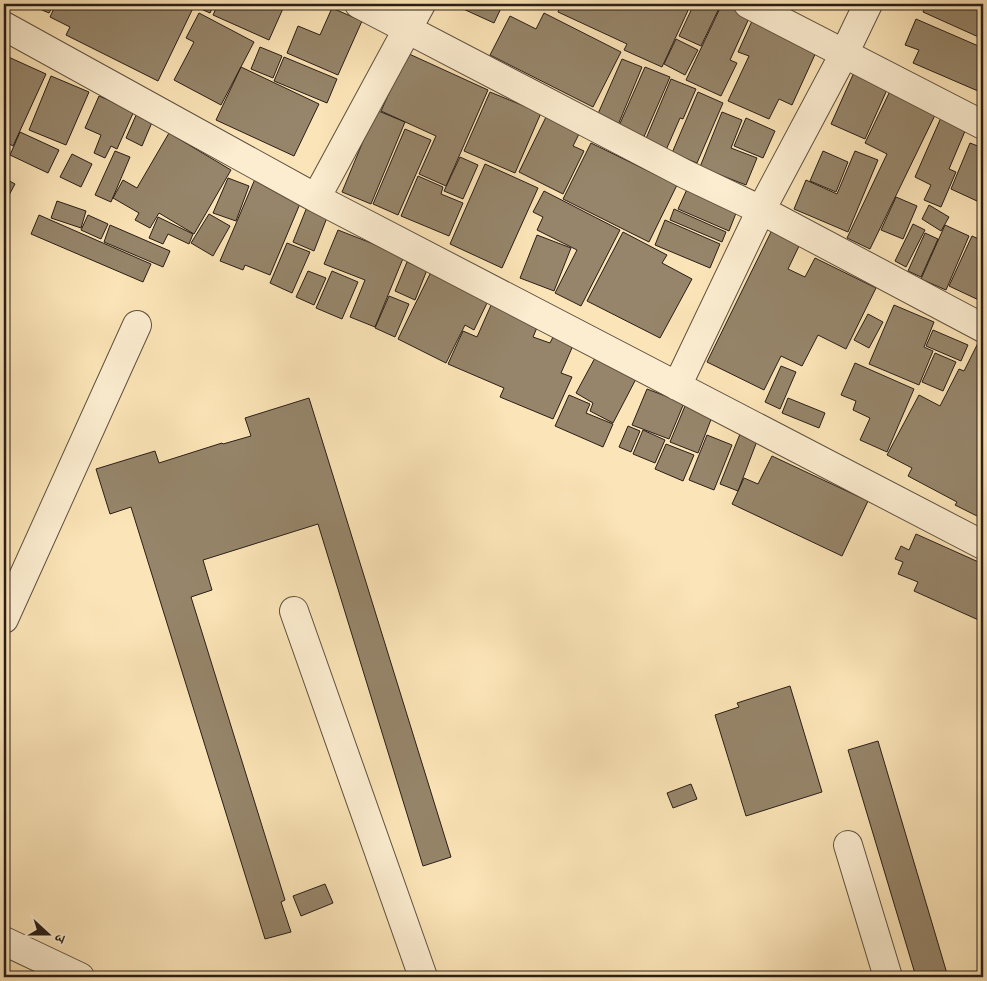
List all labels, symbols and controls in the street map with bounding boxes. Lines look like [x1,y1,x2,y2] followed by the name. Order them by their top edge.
[22,908,72,958] north arrow
[49,931,71,946] text: उ

